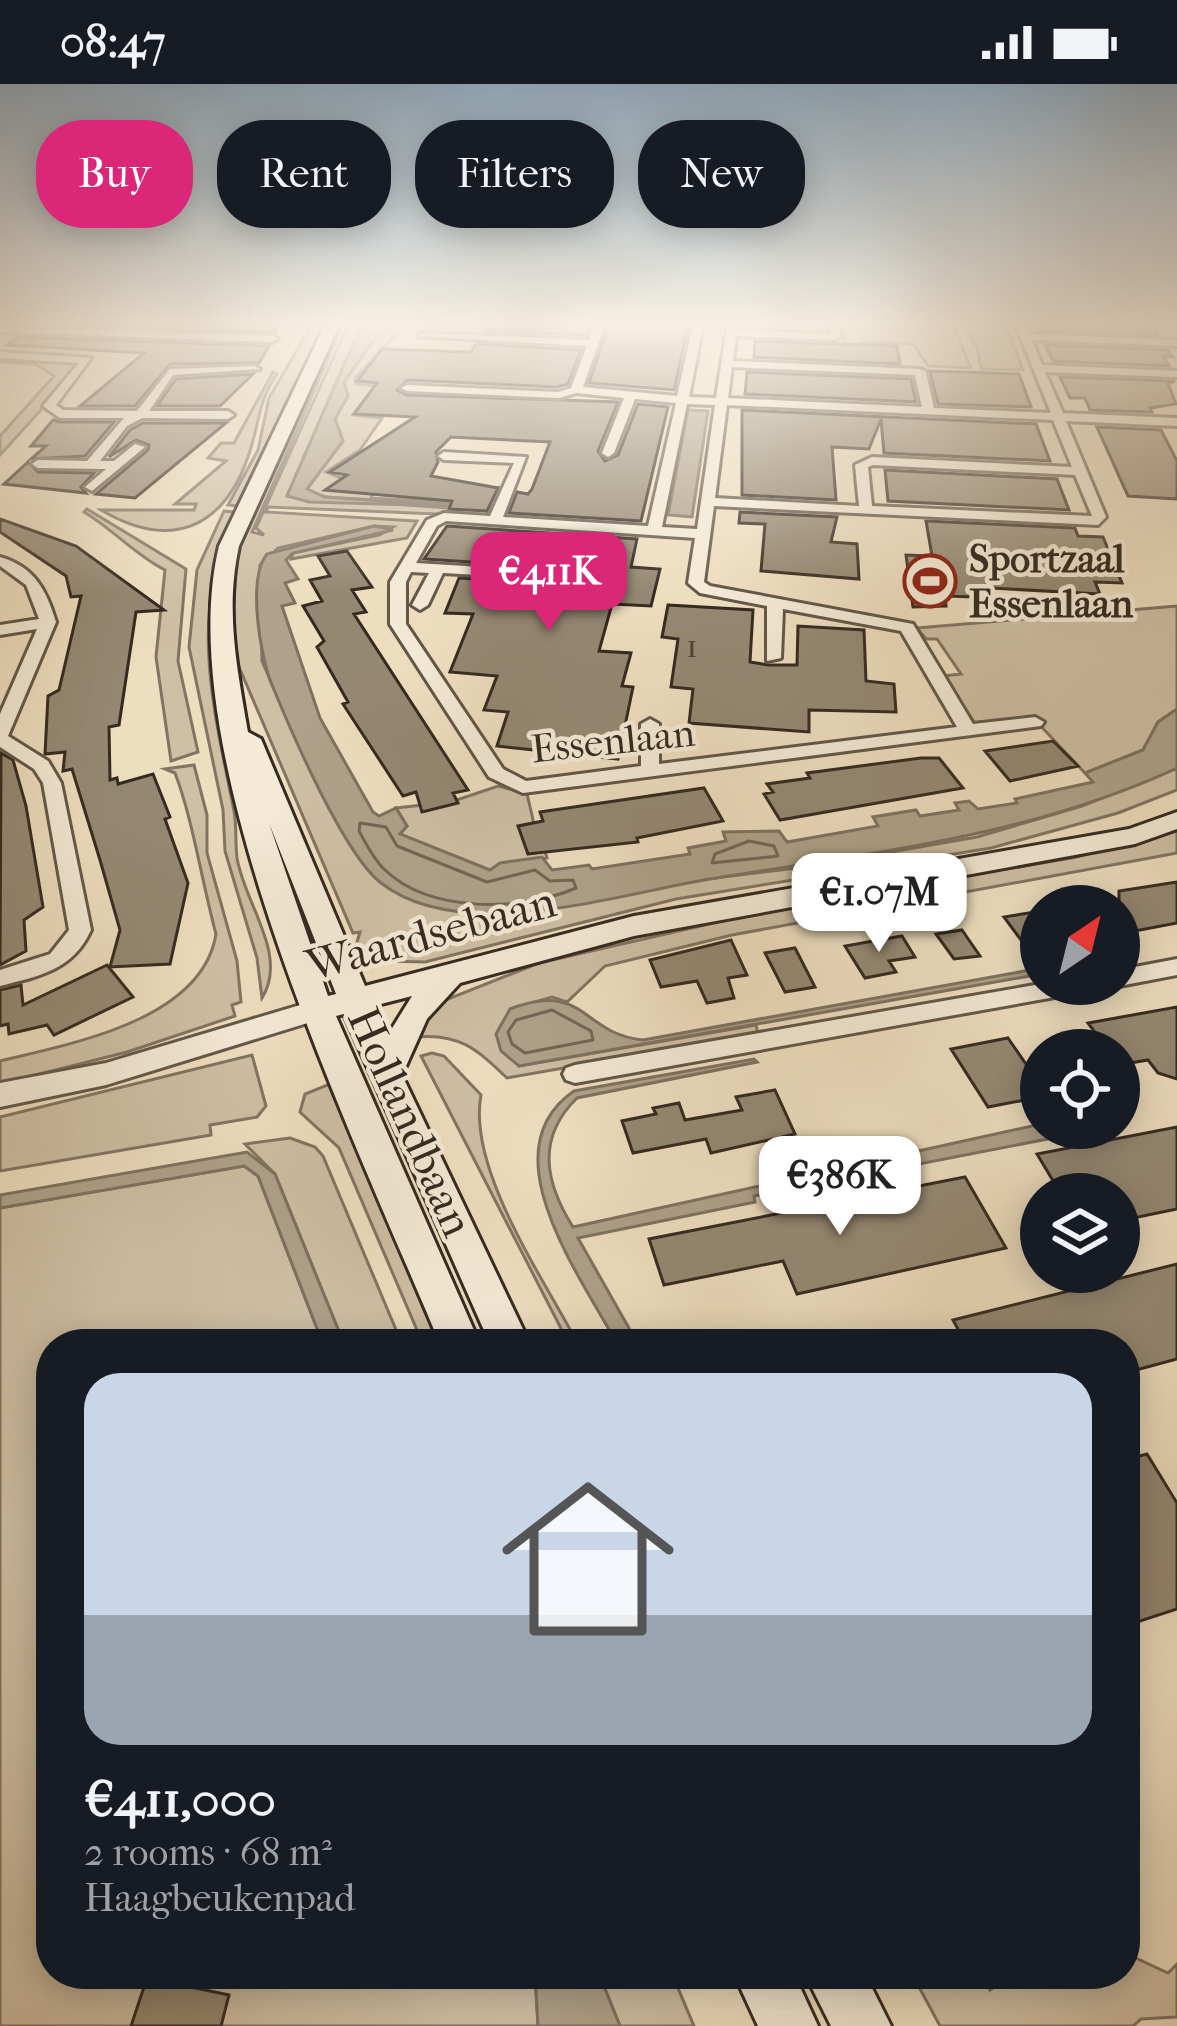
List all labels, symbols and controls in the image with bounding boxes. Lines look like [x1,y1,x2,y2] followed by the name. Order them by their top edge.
[60,16,165,69] text: 08:47
[36,120,193,228] chip: Buy
[217,120,391,228] chip: Rent
[415,120,614,228] chip: Filters
[638,120,805,228] chip: New
[465,532,633,634] pin: €411K
[969,536,1133,627] place label: Sportzaal Essenlaan
[498,548,600,594] text: €411K
[902,553,958,609] sports icon: Sportzaal Essenlaan
[686,627,698,666] house number: 1
[529,710,697,772] street label: Essenlaan
[781,853,977,955] pin: €1.07M
[819,869,939,915] text: €1.07M
[300,875,561,993] street label: Waardsebaan
[1020,885,1140,1005] north arrow
[1020,885,1140,1293] map controls
[336,999,484,1245] street label: Hollandbaan
[1020,1029,1140,1149] button: locate
[756,1136,924,1238] pin: €386K
[786,1152,894,1198] text: €386K
[1020,1173,1140,1293] button: layers
[480,1451,696,1667] icon: home
[84,1769,276,1829] text: €411,000
[84,1829,332,1875] text: 2 rooms · 68 m²
[84,1875,355,1921] text: Haagbeukenpad

